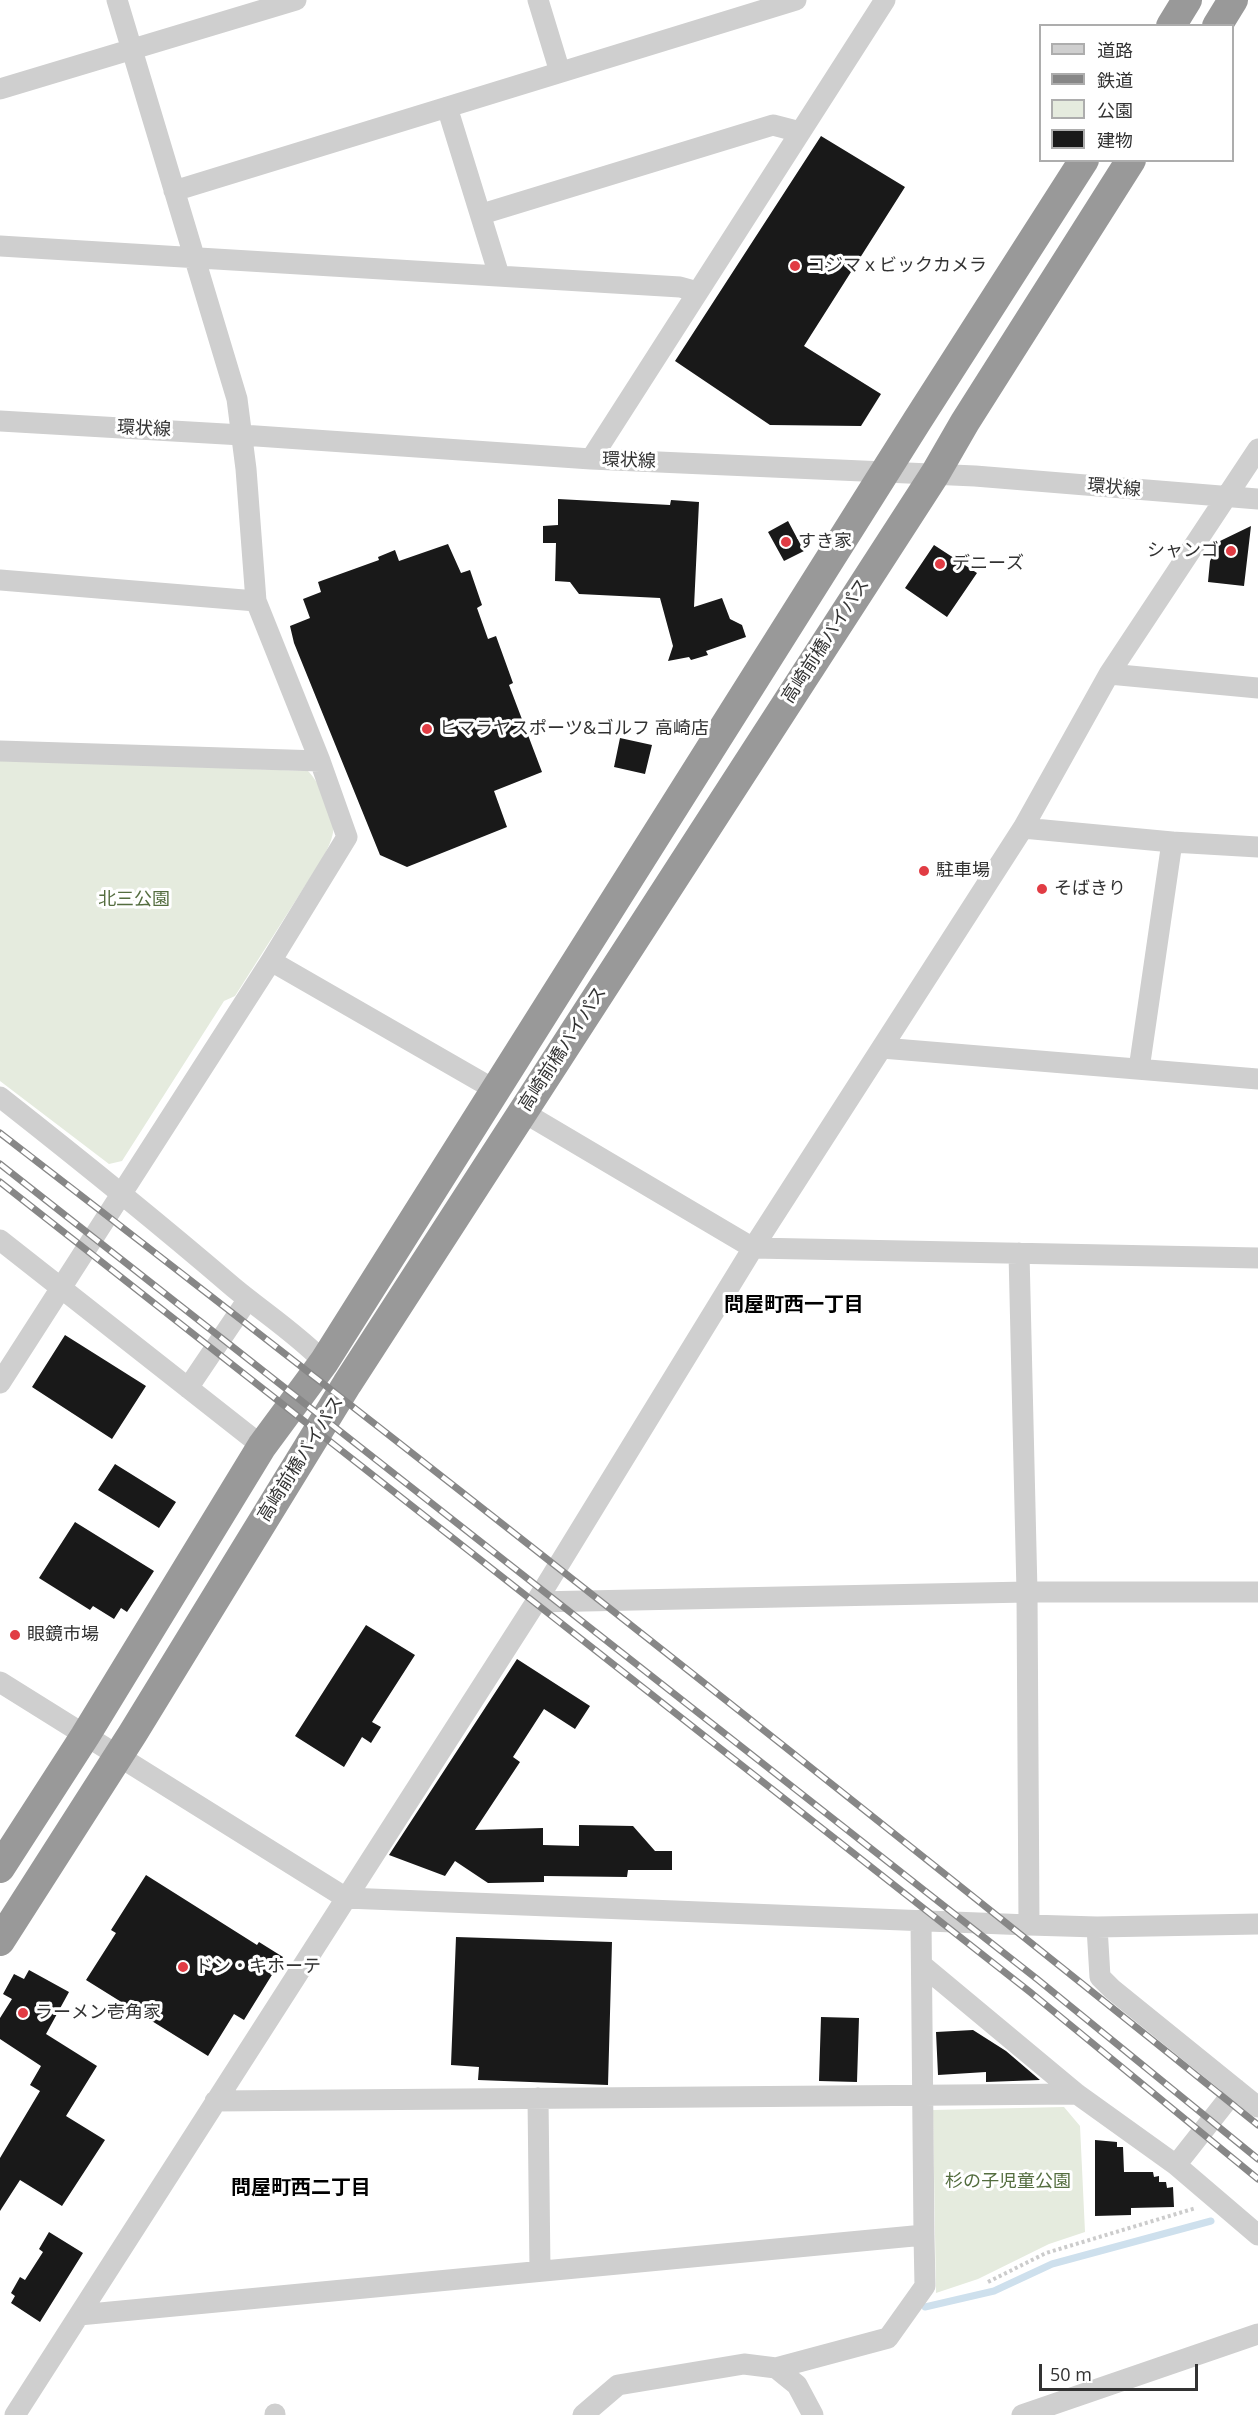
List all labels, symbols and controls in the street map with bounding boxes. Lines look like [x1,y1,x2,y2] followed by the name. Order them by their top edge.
[1039,24,1234,162] legend
[1097,38,1133,62] text: 道路
[1097,68,1133,92] text: 鉄道
[1097,98,1133,122] text: 公園
[1097,128,1133,152] text: 建物
[807,255,987,277] place label: コジマｘビックカメラ
[788,259,802,273] marker: コジマｘビックカメラ
[116,417,172,441] street label: 環状線
[602,449,656,473] street label: 環状線
[1086,475,1142,501] street label: 環状線
[798,531,852,553] place label: すき家
[779,535,793,549] marker: すき家
[1147,540,1219,562] place label: シャンゴ
[1224,544,1238,558] marker: シャンゴ
[952,553,1024,575] place label: デニーズ
[933,557,947,571] marker: デニーズ
[778,575,874,707] street label: 高崎前橋バイパス
[439,718,709,740] place label: ヒマラヤスポーツ&ゴルフ 高崎店
[420,722,434,736] marker: ヒマラヤスポーツ&ゴルフ 高崎店
[936,860,990,882] place label: 駐車場
[917,864,931,878] marker: 駐車場
[1054,878,1126,900] place label: そばきり
[1035,882,1049,896] marker: そばきり
[98,889,170,911] park label: 北三公園
[515,983,611,1115] street label: 高崎前橋バイパス
[724,1293,864,1317] district label: 問屋町西一丁目
[254,1392,348,1526] street label: 高崎前橋バイパス
[27,1624,99,1646] place label: 眼鏡市場
[8,1628,22,1642] marker: 眼鏡市場
[195,1956,321,1978] place label: ドン・キホーテ
[176,1960,190,1974] marker: ドン・キホーテ
[35,2002,161,2024] place label: ラーメン壱角家
[16,2006,30,2020] marker: ラーメン壱角家
[945,2171,1071,2193] park label: 杉の子児童公園
[231,2176,371,2200] district label: 問屋町西二丁目
[1042,2352,1201,2390] scale bar
[1050,2362,1092,2386] text: 50 m

